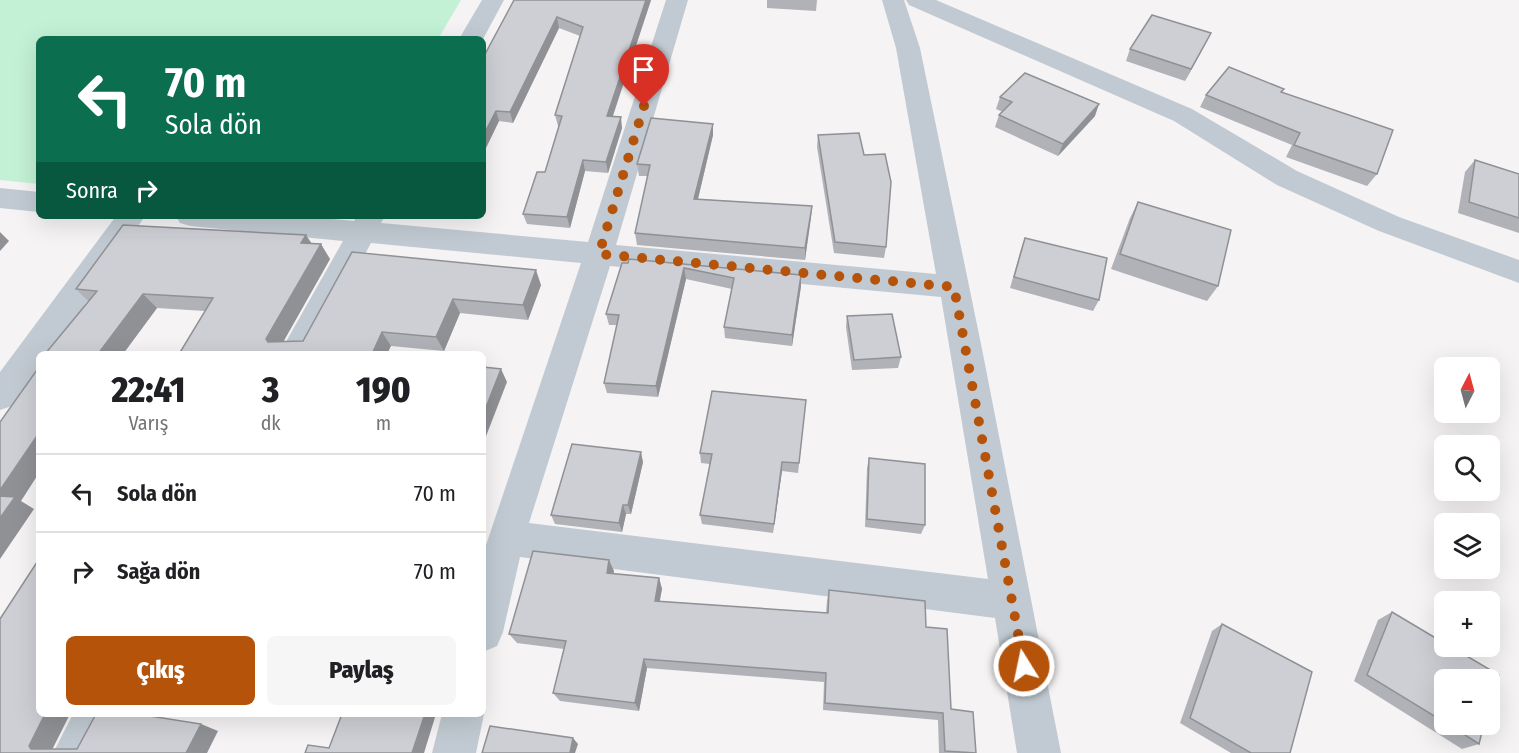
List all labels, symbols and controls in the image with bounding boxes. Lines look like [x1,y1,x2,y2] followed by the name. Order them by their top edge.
[618,44,669,106] pin
[627,53,660,86] icon: arrive
[165,58,246,108] text: 70 m
[66,60,144,138] icon: left
[165,109,262,141] text: Sola dön
[130,174,163,207] icon: right
[66,177,118,204] text: Sonra
[1434,357,1500,423] north arrow
[1434,357,1500,735] map controls
[111,368,185,412] text: 22:41
[262,368,279,412] text: 3
[356,368,411,412] text: 190
[128,411,168,435] text: Varış
[261,411,281,435] text: dk
[376,411,391,435] text: m
[1434,435,1500,501] button: search
[66,477,99,510] icon: left
[117,480,197,507] text: Sola dön
[414,480,456,507] text: 70 m
[1434,513,1500,579] button: layers
[66,555,99,588] icon: right
[117,558,200,585] text: Sağa dön
[414,558,456,585] text: 70 m
[1434,591,1500,657] button: +
[992,634,1056,698] position arrow
[66,636,255,705] button: Çıkış
[267,636,456,705] button: Paylaş
[1434,669,1500,735] button: −

